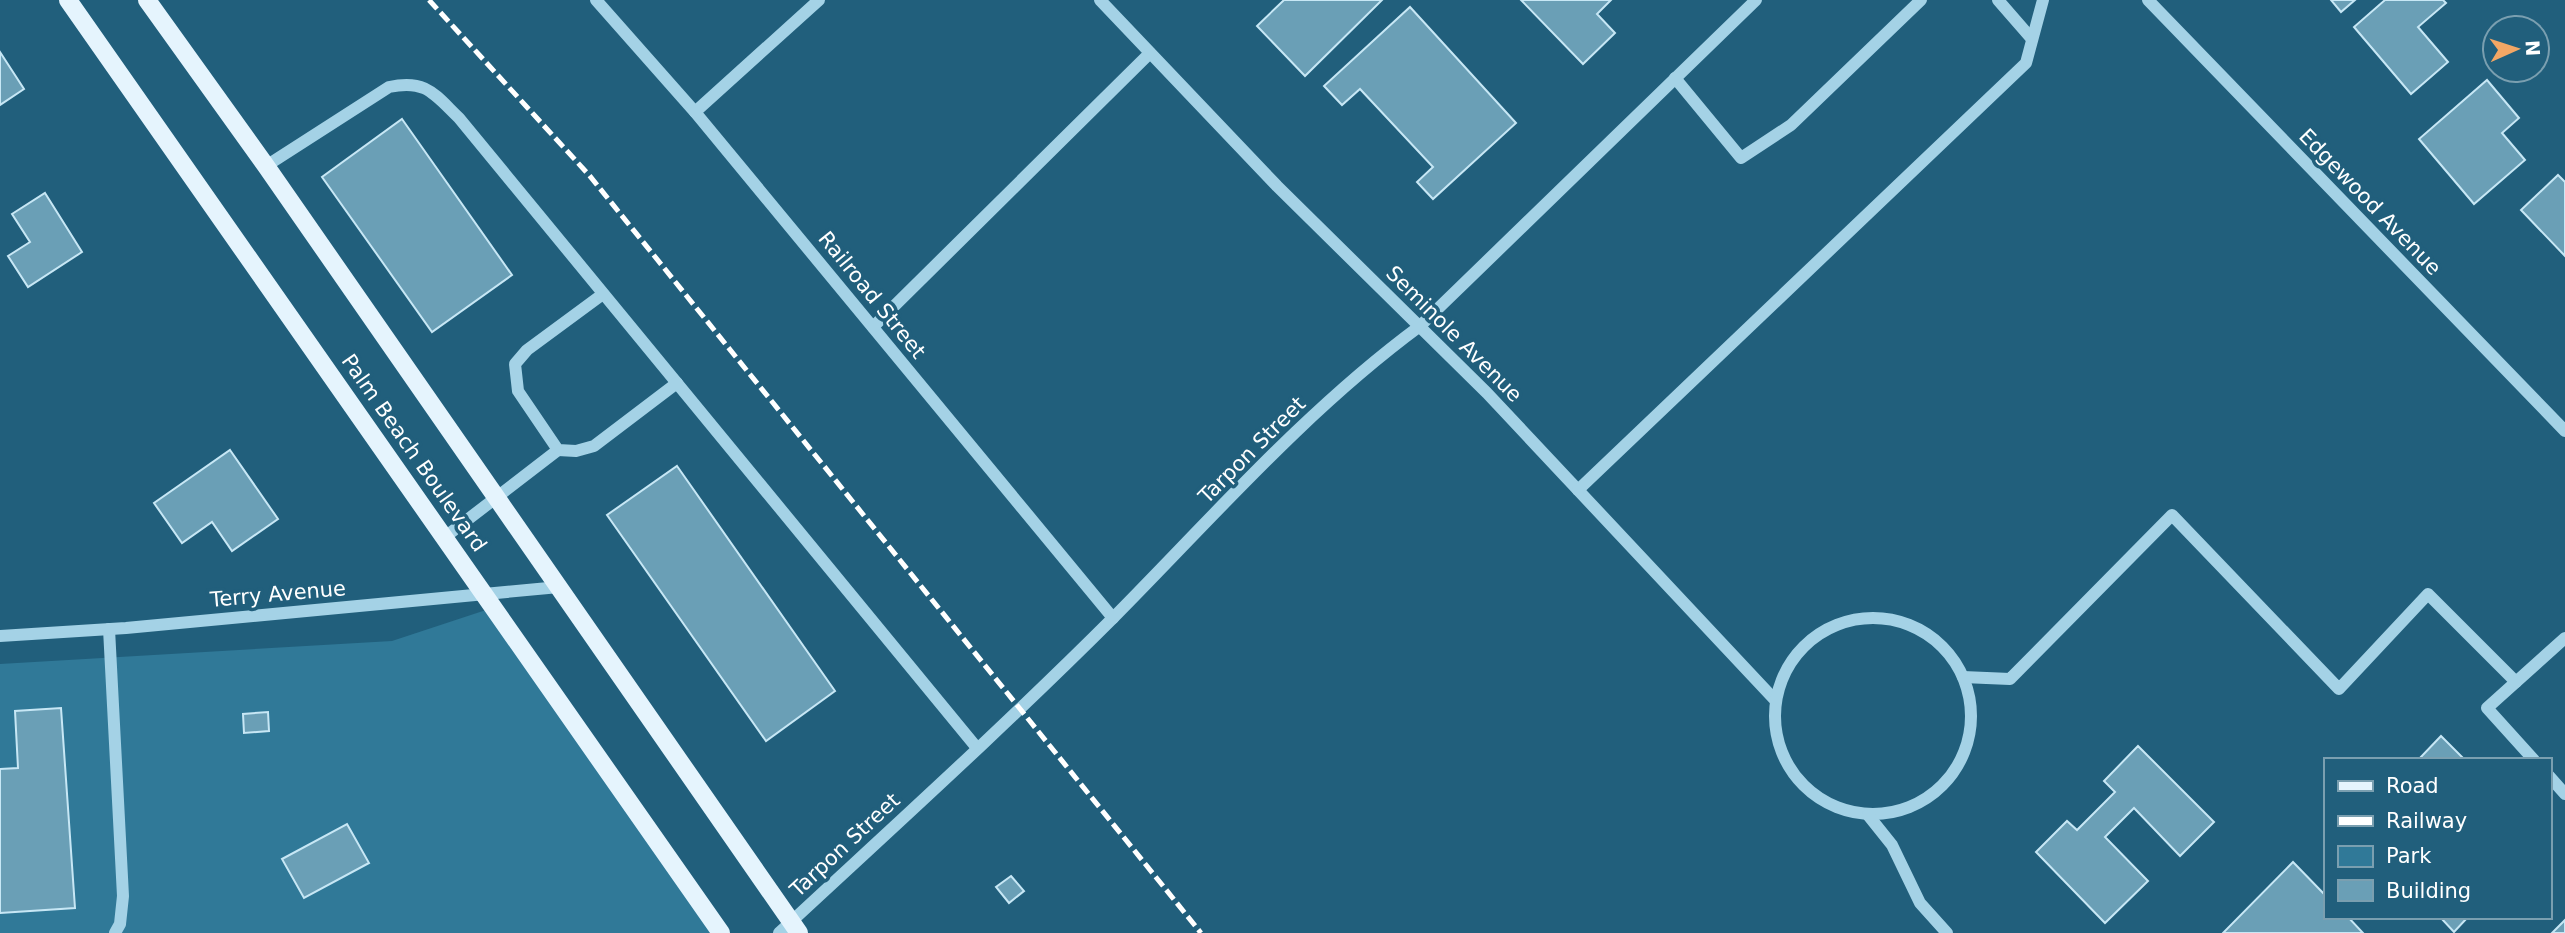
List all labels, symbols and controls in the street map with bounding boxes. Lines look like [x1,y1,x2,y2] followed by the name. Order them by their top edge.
[2481,14,2551,84] north arrow
[2522,40,2544,57] text: N
[2294,124,2446,280] street label: Edgewood Avenue
[813,227,931,363] street label: Railroad Street
[1381,261,1527,407] street label: Seminole Avenue
[337,350,491,556] street label: Palm Beach Boulevard
[1193,392,1310,509] street label: Tarpon Street
[208,576,347,612] street label: Terry Avenue
[2324,758,2551,919] legend
[2386,774,2439,798] text: Road
[785,788,905,902] street label: Tarpon Street
[2386,809,2467,833] text: Railway
[2386,844,2432,868] text: Park
[2386,879,2471,903] text: Building

